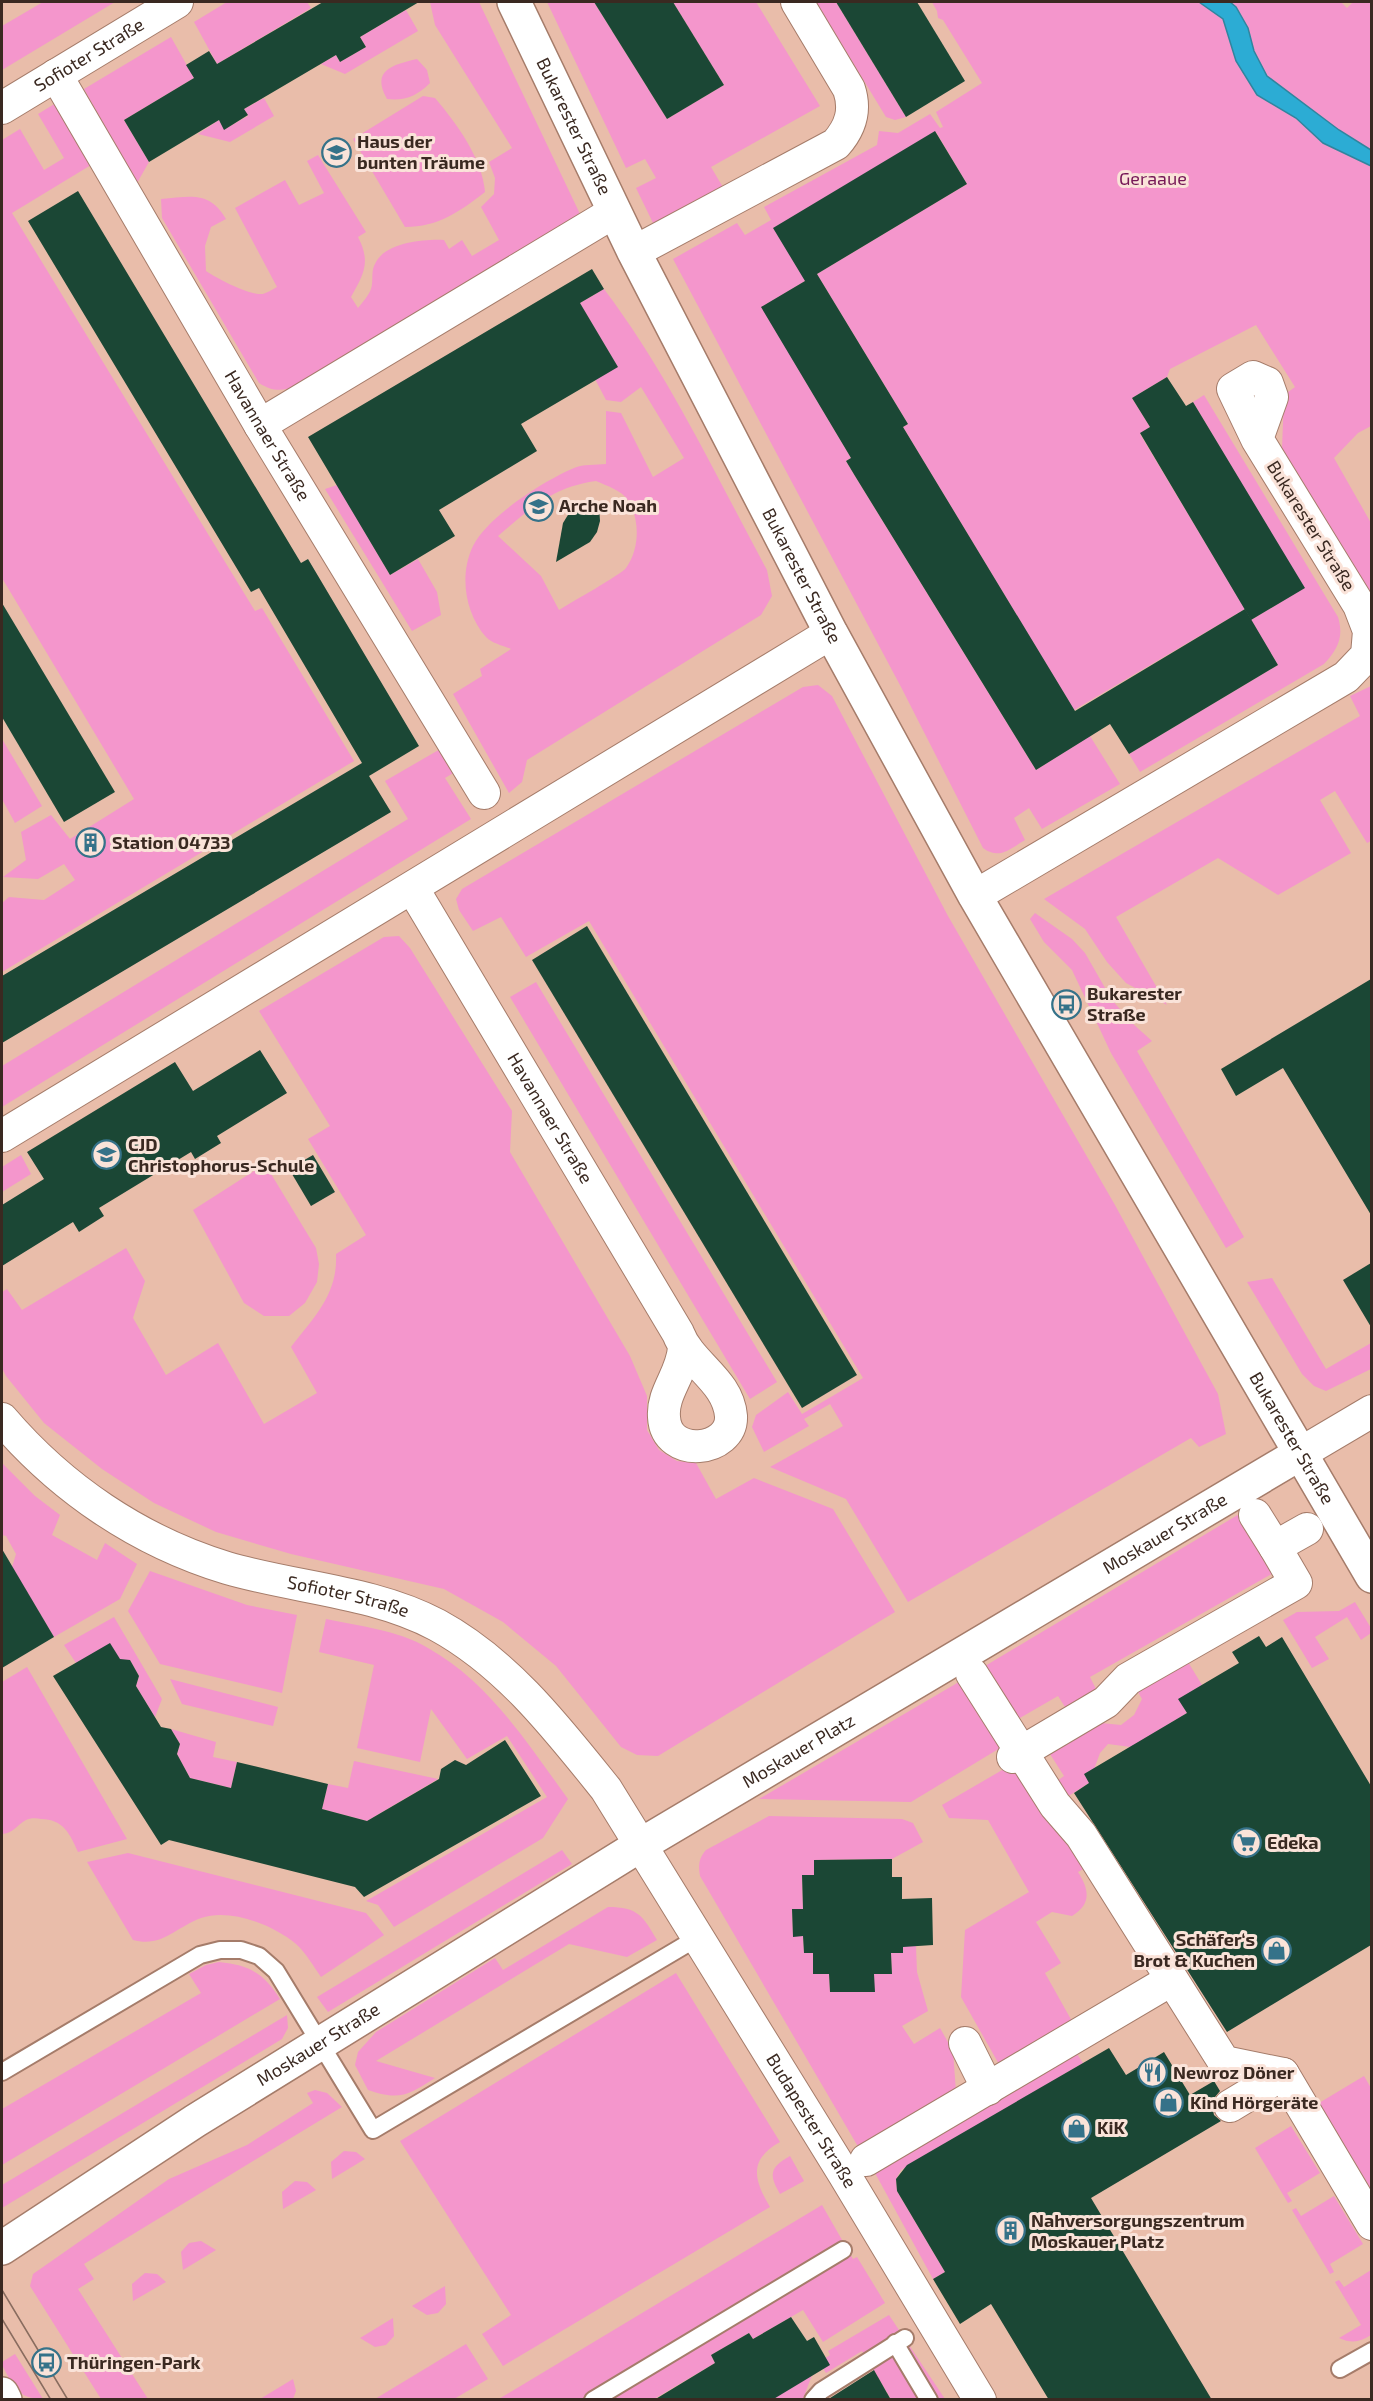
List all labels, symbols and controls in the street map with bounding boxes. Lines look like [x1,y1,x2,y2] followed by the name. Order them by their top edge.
[30,13,148,96] street label: Sofioter Straße
[532,54,617,198] street label: Bukarester Straße
[357,130,485,173] place label: Haus der bunten Träume
[320,136,352,168] school or university icon: Haus der bunten Träume
[1119,167,1187,189] park label: Geraaue
[220,366,316,505] street label: Havannaer Straße
[1263,456,1361,595] street label: Bukarester Straße
[522,490,554,522] school or university icon: Arche Noah
[559,494,657,516] place label: Arche Noah
[758,504,847,647] street label: Bukarester Straße
[75,827,107,859] building icon: Station 04733
[112,831,231,853] place label: Station 04733
[1087,982,1182,1025] place label: Bukarester Straße
[1050,988,1082,1020] bus stop icon: Bukarester Straße
[503,1048,598,1187] street label: Havannaer Straße
[128,1133,314,1176] place label: CJD Christophorus-Schule
[91,1139,123,1171] school or university icon: CJD Christophorus-Schule
[1245,1368,1340,1508] street label: Bukarester Straße
[1098,1487,1231,1578] street label: Moskauer Straße
[286,1570,413,1621] street label: Sofioter Straße
[738,1708,858,1792] street label: Moskauer Platz
[1230,1827,1262,1859] supermarket icon: Edeka
[1267,1831,1319,1853] place label: Edeka
[1133,1928,1255,1971] place label: Schäfer‘s Brot & Kuchen
[1260,1934,1292,1966] shop icon: Schäfer‘s Brot & Kuchen
[252,1997,383,2090] street label: Moskauer Straße
[762,2049,862,2192] street label: Budapester Straße
[1136,2057,1168,2089] restaurant icon: Newroz Döner
[1173,2061,1295,2083] place label: Newroz Döner
[1153,2087,1185,2119] shop icon: Kind Hörgeräte
[1190,2091,1318,2113] place label: Kind Hörgeräte
[1060,2112,1092,2144] shop icon: KiK
[1097,2116,1125,2138] place label: KiK
[1031,2209,1245,2252] place label: Nahversorgungszentrum Moskauer Platz
[994,2215,1026,2247] building icon: Nahversorgungszentrum Moskauer Platz
[30,2347,62,2379] bus stop icon: Thüringen-Park
[67,2351,201,2373] place label: Thüringen-Park

